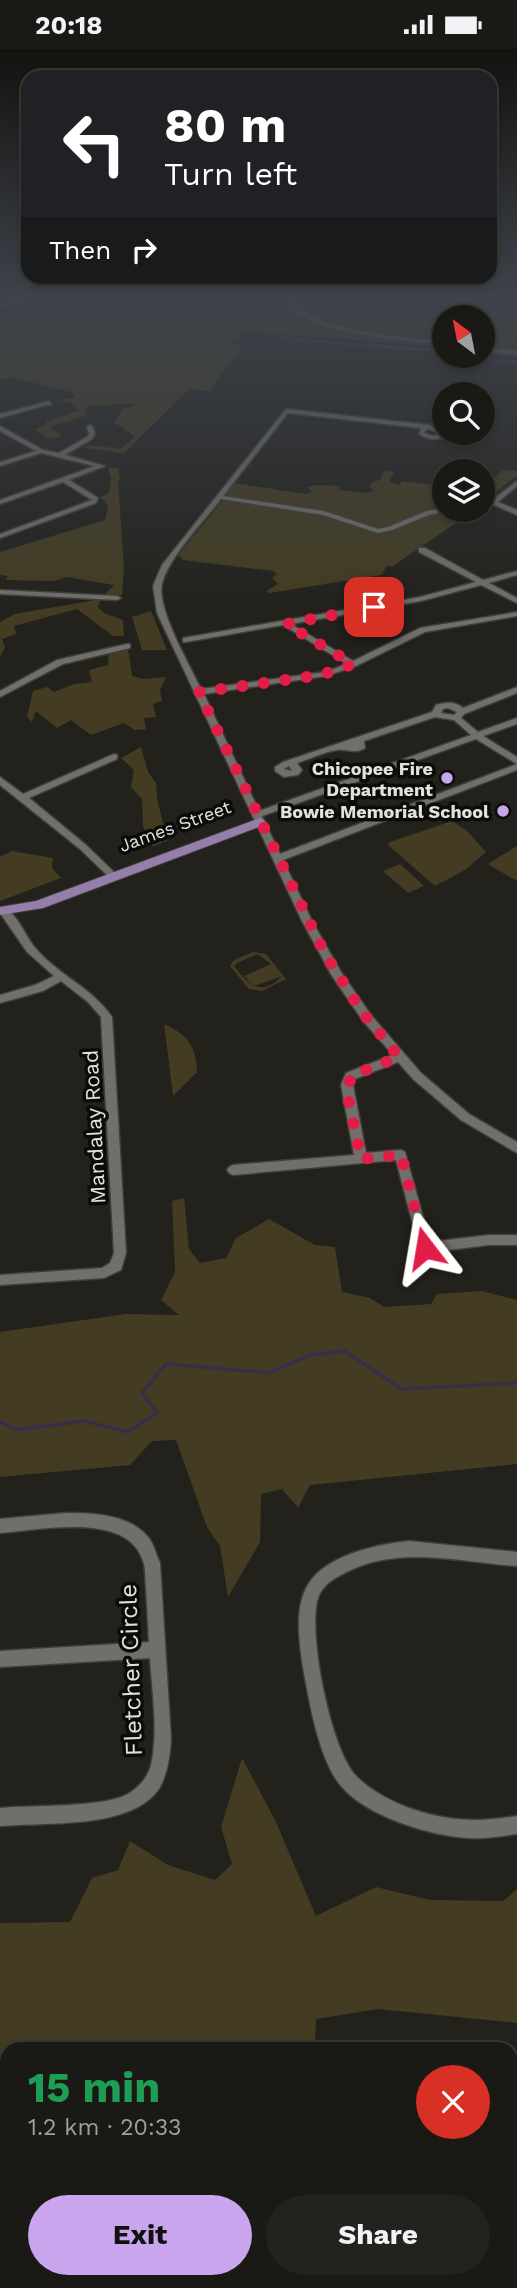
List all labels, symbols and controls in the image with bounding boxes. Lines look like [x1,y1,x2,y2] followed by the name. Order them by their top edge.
[35,10,103,40] text: 20:18
[164,96,286,154] text: 80 m
[49,98,140,189] icon: left
[164,155,297,193] text: Turn left
[125,231,163,269] icon: right
[49,235,111,265] text: Then
[432,305,495,367] north arrow
[432,305,495,522] map controls
[432,382,495,445] button: search
[432,459,495,522] button: layers
[344,577,404,637] pin
[355,588,393,626] icon: arrive
[312,758,433,800] place label: Chicopee Fire Department
[439,770,455,786] marker: Chicopee Fire Department
[116,796,234,856] street label: James Street
[280,801,489,822] place label: Bowie Memorial School
[495,803,511,819] marker: Bowie Memorial School
[77,1049,111,1205] street label: Mandalay Road
[388,1211,462,1285] position arrow
[114,1584,148,1756] street label: Fletcher Circle
[28,2063,160,2112] text: 15 min
[416,2065,490,2139] button: close
[28,2114,182,2141] text: 1.2 km · 20:33
[28,2195,252,2275] button: Exit
[266,2195,490,2275] button: Share

